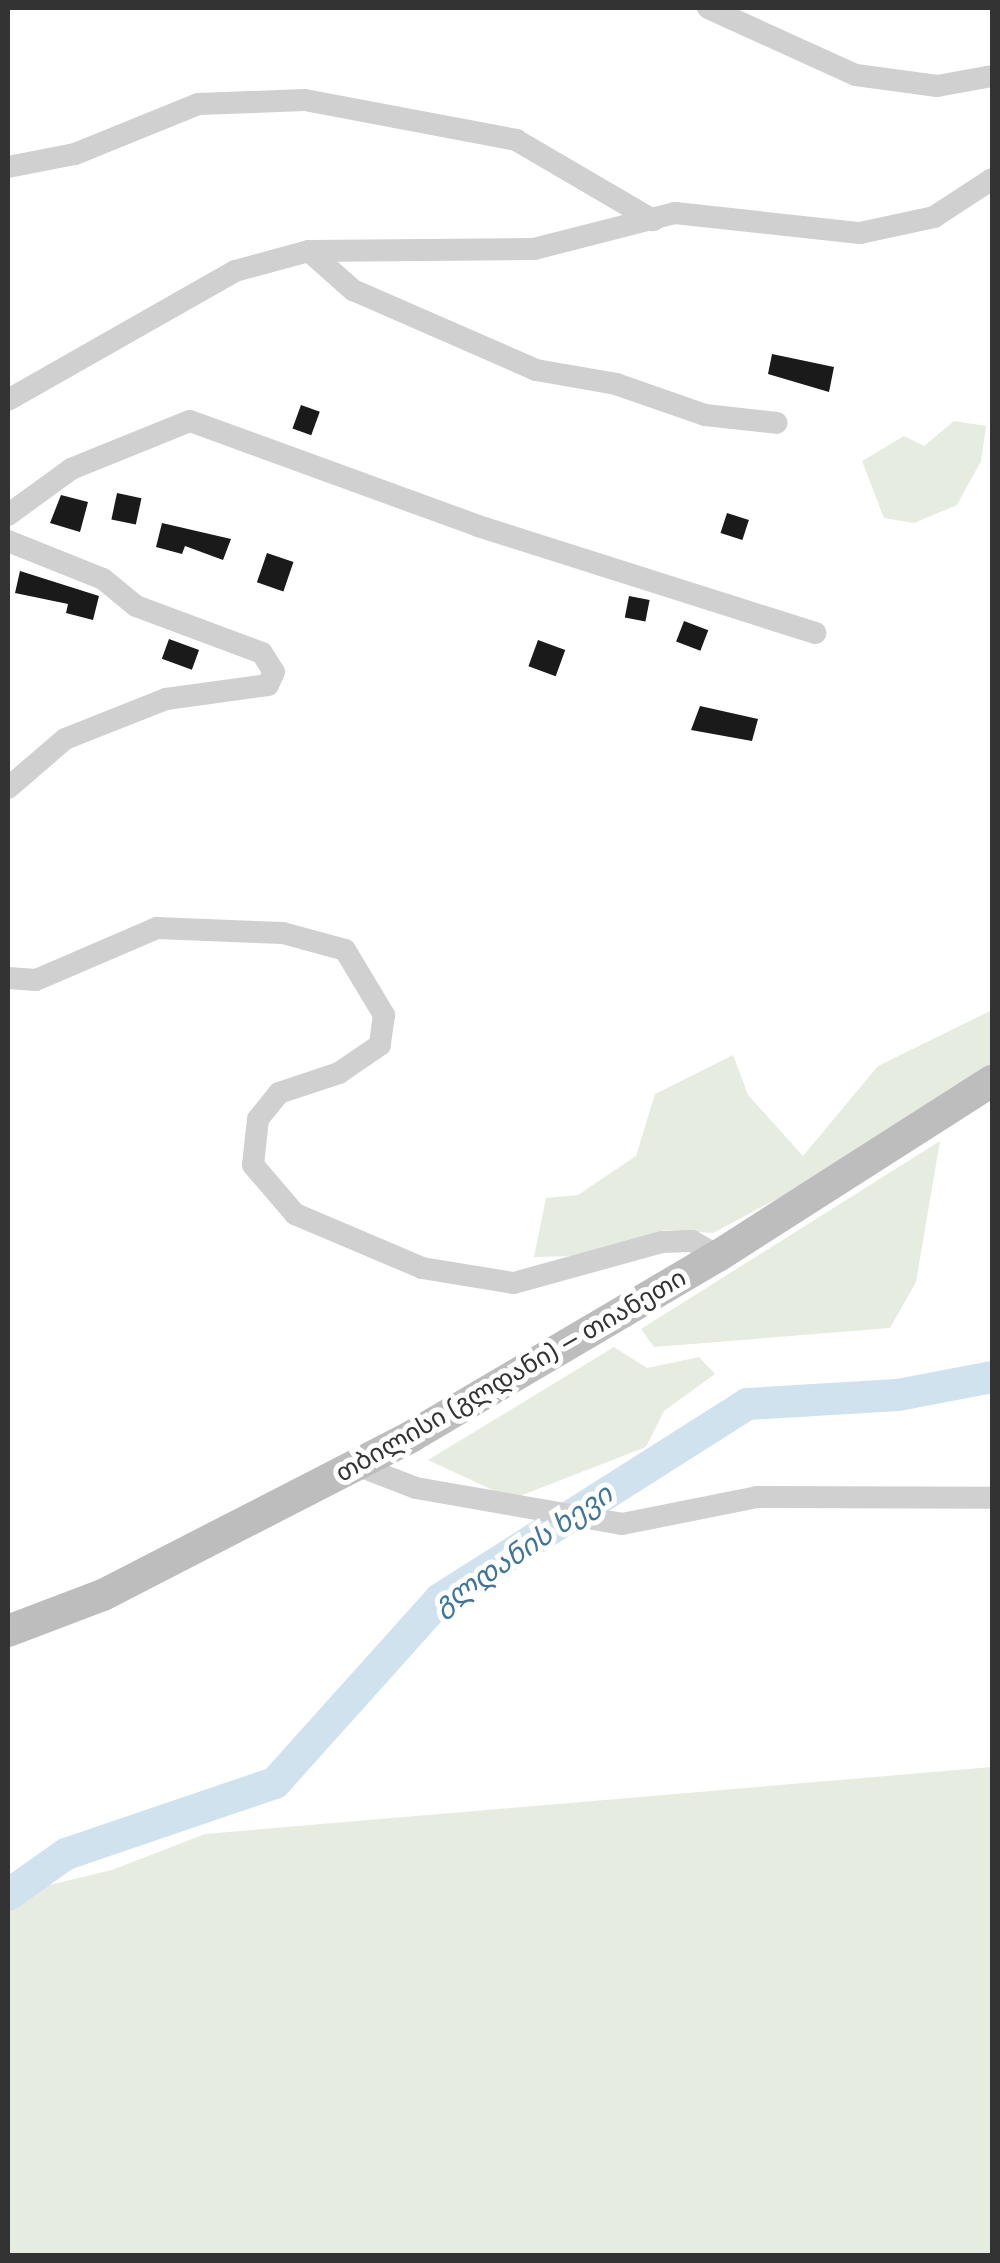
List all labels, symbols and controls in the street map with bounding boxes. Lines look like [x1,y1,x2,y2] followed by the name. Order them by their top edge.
[330,1263,692,1489] street label: თბილისი (გლდანი) — თიანეთი
[427,1478,619,1622] water label: გლდანის ხევი

